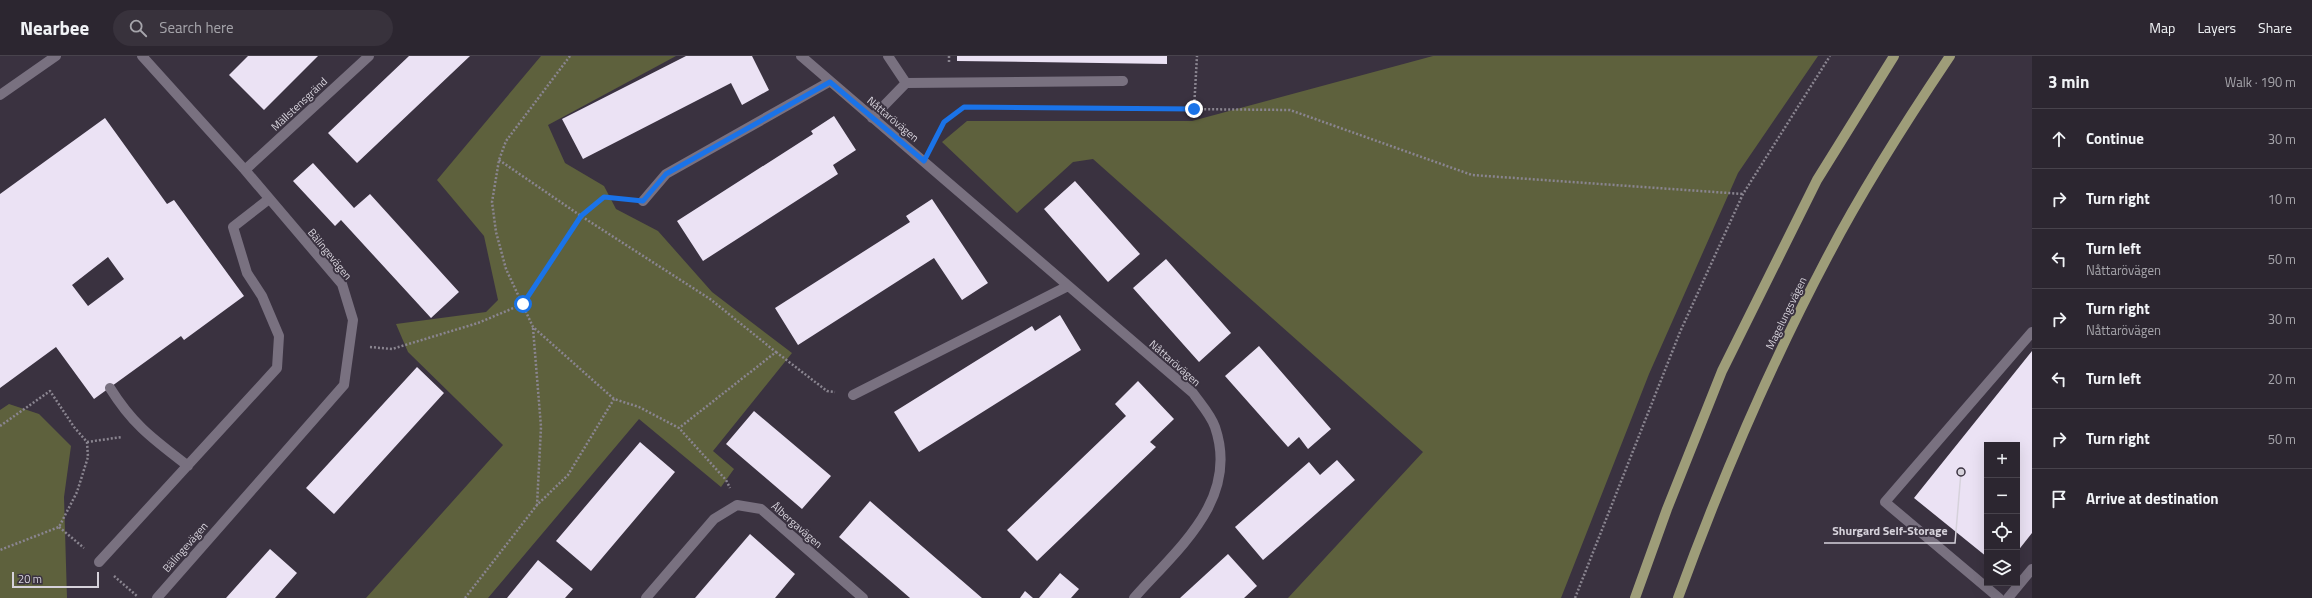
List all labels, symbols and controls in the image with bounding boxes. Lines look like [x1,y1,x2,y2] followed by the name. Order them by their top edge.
[113,10,393,46] search box
[20,13,89,42] text: Nearbee
[159,16,234,39] text: Search here
[127,17,149,39] icon: search
[2149,17,2175,38] text: Map
[2197,17,2236,38] text: Layers
[2258,17,2292,38] text: Share
[2048,69,2089,95] text: 3 min
[2225,72,2296,92] text: Walk · 190 m
[267,73,331,134] street label: Mällstensgränd
[864,92,922,146] street label: Nåttarövägen
[1185,100,1203,118] route end
[2086,127,2144,150] text: Continue
[2048,128,2070,150] icon: ahead
[2268,129,2296,149] text: 30 m
[2086,187,2150,210] text: Turn right
[2048,188,2070,210] icon: right
[2268,189,2296,209] text: 10 m
[304,225,356,283] street label: Bälingevägen
[2086,237,2141,260] text: Turn left
[2048,248,2070,270] icon: left
[2268,249,2296,269] text: 50 m
[2086,260,2161,280] text: Nåttarövägen
[1762,274,1810,352] street label: Magelungsvägen
[514,295,532,313] route start
[2086,297,2150,320] text: Turn right
[2048,308,2070,330] icon: right
[2268,309,2296,329] text: 30 m
[2086,320,2161,340] text: Nåttarövägen
[1146,336,1204,390] street label: Nåttarövägen
[2086,367,2141,390] text: Turn left
[2048,368,2070,390] icon: left
[2268,369,2296,389] text: 20 m
[2086,427,2150,450] text: Turn right
[2048,428,2070,450] icon: right
[2268,429,2296,449] text: 50 m
[1984,442,2020,586] map controls
[1984,442,2020,478] button: +
[1984,478,2020,514] button: −
[2086,487,2219,510] text: Arrive at destination
[2048,488,2070,510] icon: arrive
[768,498,826,552] street label: Ålbergavägen
[1984,514,2020,550] button: locate
[159,518,211,576] street label: Bälingevägen
[1824,519,1955,543] callout: Shurgard Self-Storage
[1832,521,1948,540] text: Shurgard Self-Storage
[1984,550,2020,586] button: layers
[12,570,99,589] scale bar
[18,571,42,587] text: 20 m

